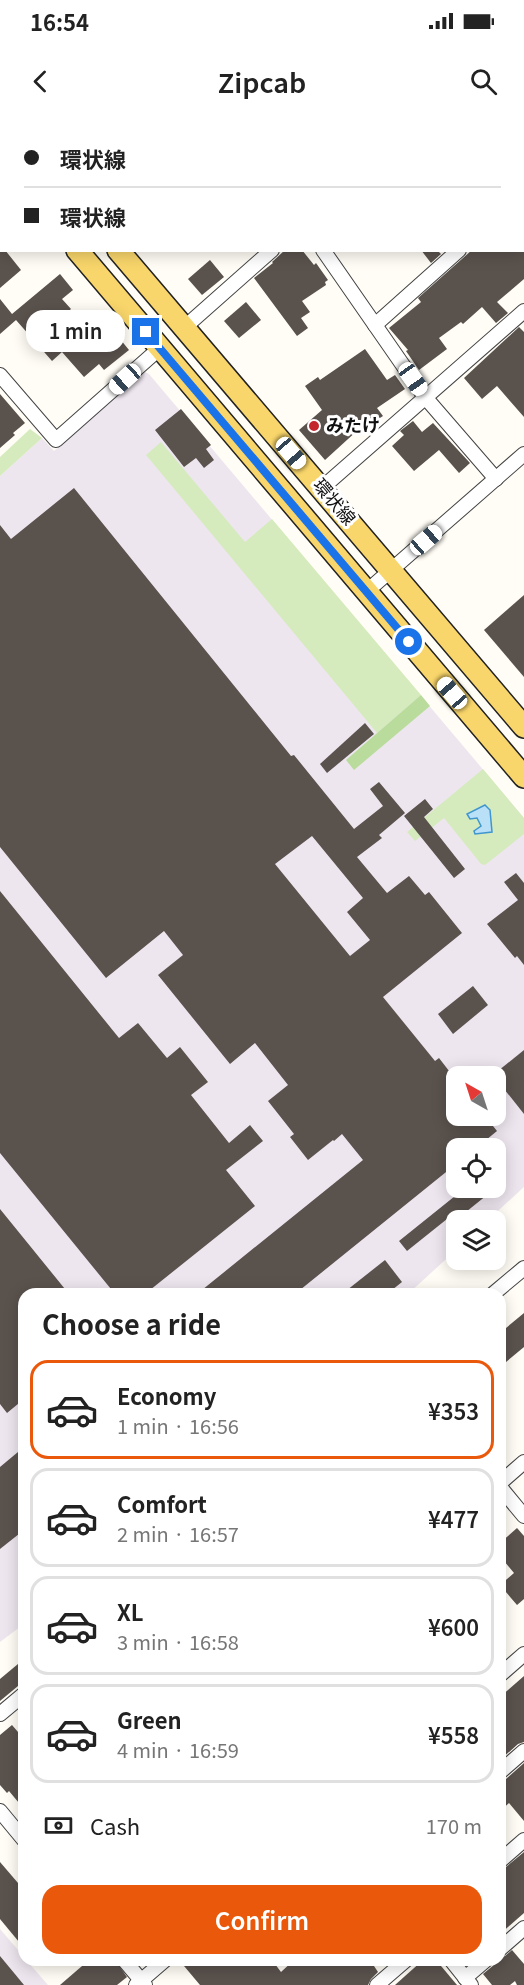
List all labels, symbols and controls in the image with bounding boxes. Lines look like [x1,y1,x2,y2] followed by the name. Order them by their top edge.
[30,5,89,37] text: 16:54
[218,62,306,101] text: Zipcab
[24,65,57,98] icon: back
[467,65,500,98] icon: search
[60,142,126,174] text: 環状線
[60,200,126,232] text: 環状線
[26,311,125,353] callout: 1 min
[49,316,102,345] text: 1 min
[132,318,159,345] route end
[395,359,431,399] car
[106,360,144,398] car
[326,411,380,437] place label: みたけ
[307,419,321,433] marker: みたけ
[272,434,310,472] car
[308,472,363,530] street label: 環状線
[407,521,445,559] car
[395,628,422,655] route start
[433,674,471,712] car
[446,1066,506,1126] north arrow
[446,1066,506,1270] map controls
[446,1138,506,1198] button: locate
[446,1210,506,1270] button: layers
[42,1304,221,1343] text: Choose a ride
[117,1379,216,1411] text: Economy
[45,1383,99,1437] icon: car
[428,1394,479,1426] text: ¥353
[117,1411,239,1440] text: 1 min · 16:56
[117,1487,207,1519] text: Comfort
[45,1491,99,1545] icon: car
[428,1502,479,1534] text: ¥477
[117,1519,239,1548] text: 2 min · 16:57
[117,1595,144,1627] text: XL
[45,1599,99,1653] icon: car
[428,1610,479,1642] text: ¥600
[117,1627,239,1656] text: 3 min · 16:58
[117,1703,182,1735] text: Green
[45,1707,99,1761] icon: car
[428,1718,479,1750] text: ¥558
[117,1735,239,1764] text: 4 min · 16:59
[42,1809,75,1842] icon: cash
[90,1809,140,1841] text: Cash
[426,1811,482,1840] text: 170 m
[42,1885,482,1954] button: Confirm

